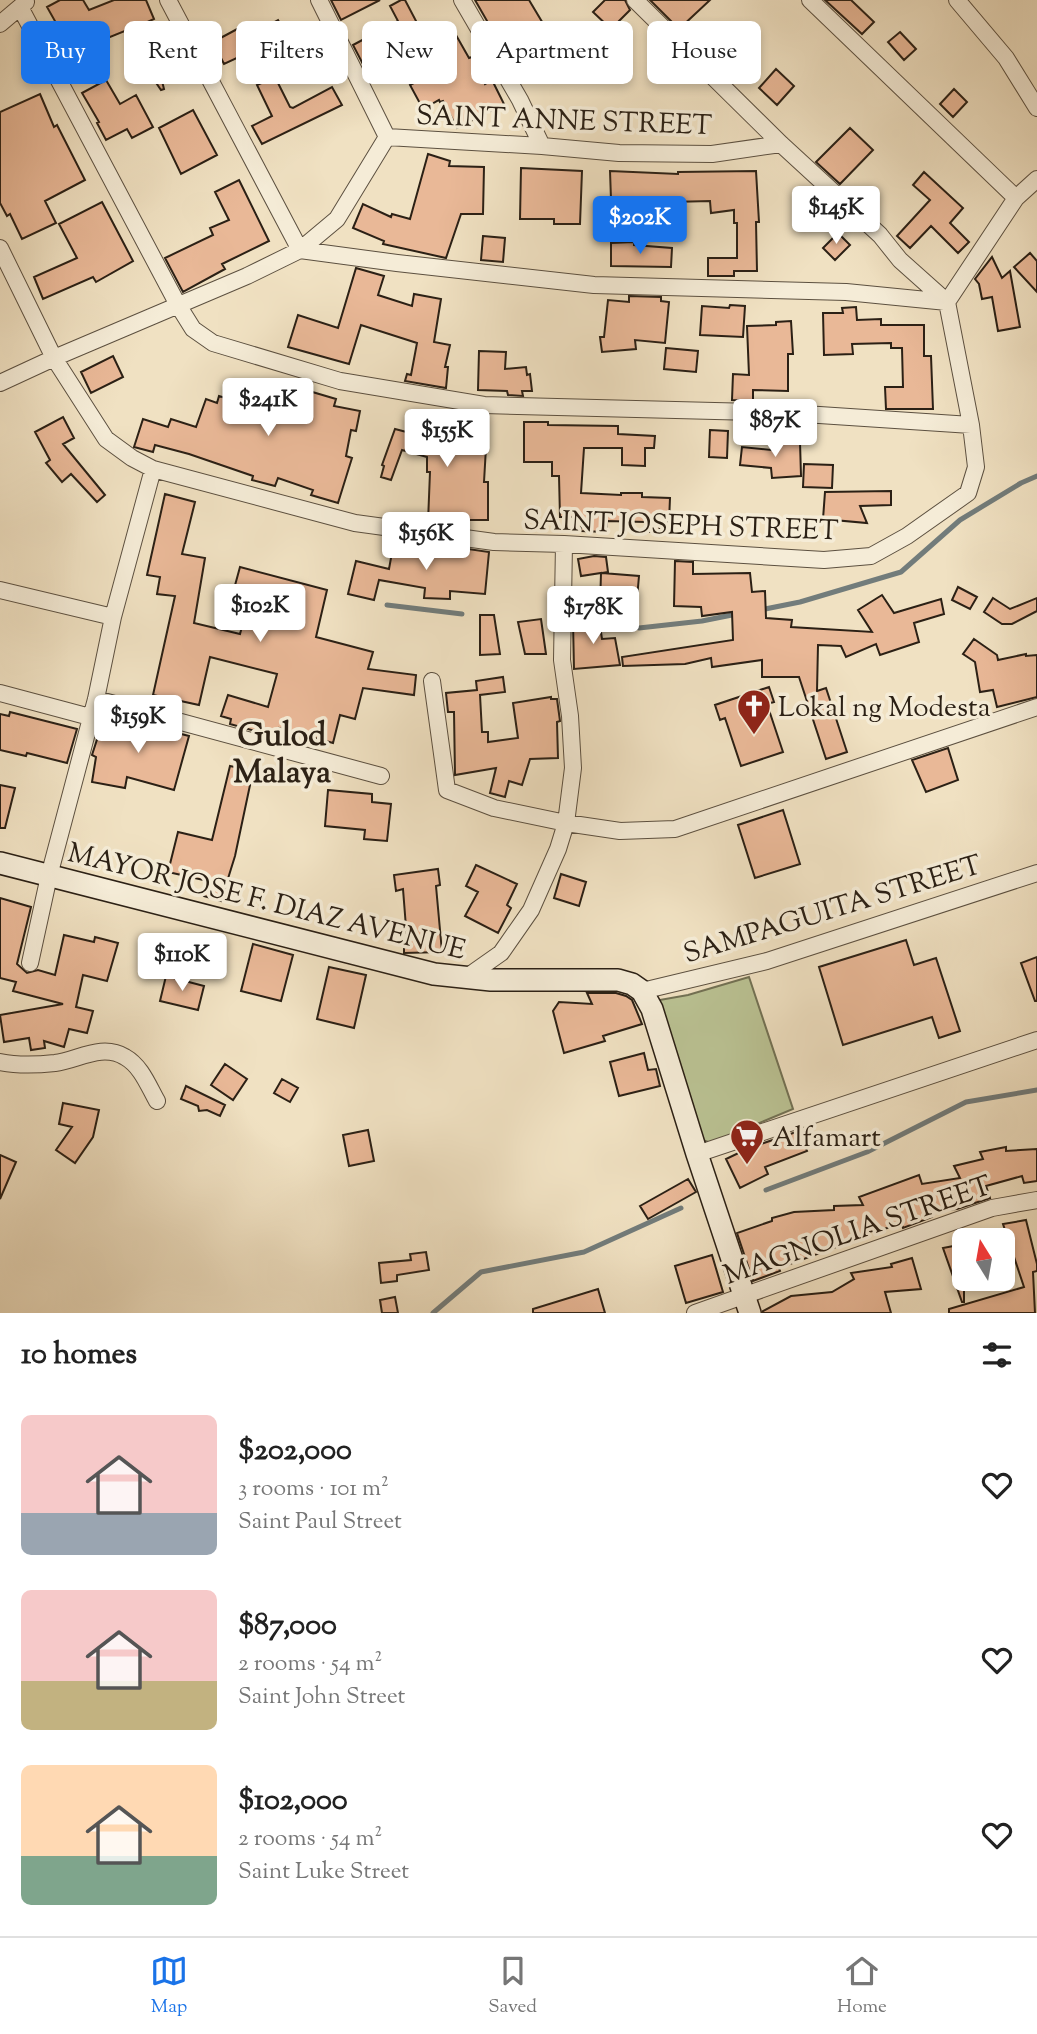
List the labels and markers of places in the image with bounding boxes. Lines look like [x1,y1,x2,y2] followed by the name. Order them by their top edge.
[787,187,885,246] pin: $145K
[591,196,689,256] pin: $202K
[219,378,317,438] pin: $241K
[734,400,816,459] pin: $87K
[398,410,496,469] pin: $155K
[377,512,475,572] pin: $156K
[211,584,309,644] pin: $102K
[544,586,642,646] pin: $178K
[735,687,773,736] church icon: Lokal ng Modesta
[778,689,991,729] place label: Lokal ng Modesta
[89,696,187,755] pin: $159K
[133,934,231,993] pin: $110K
[728,1117,766,1166] supermarket icon: Alfamart
[772,1119,881,1159] place label: Alfamart

